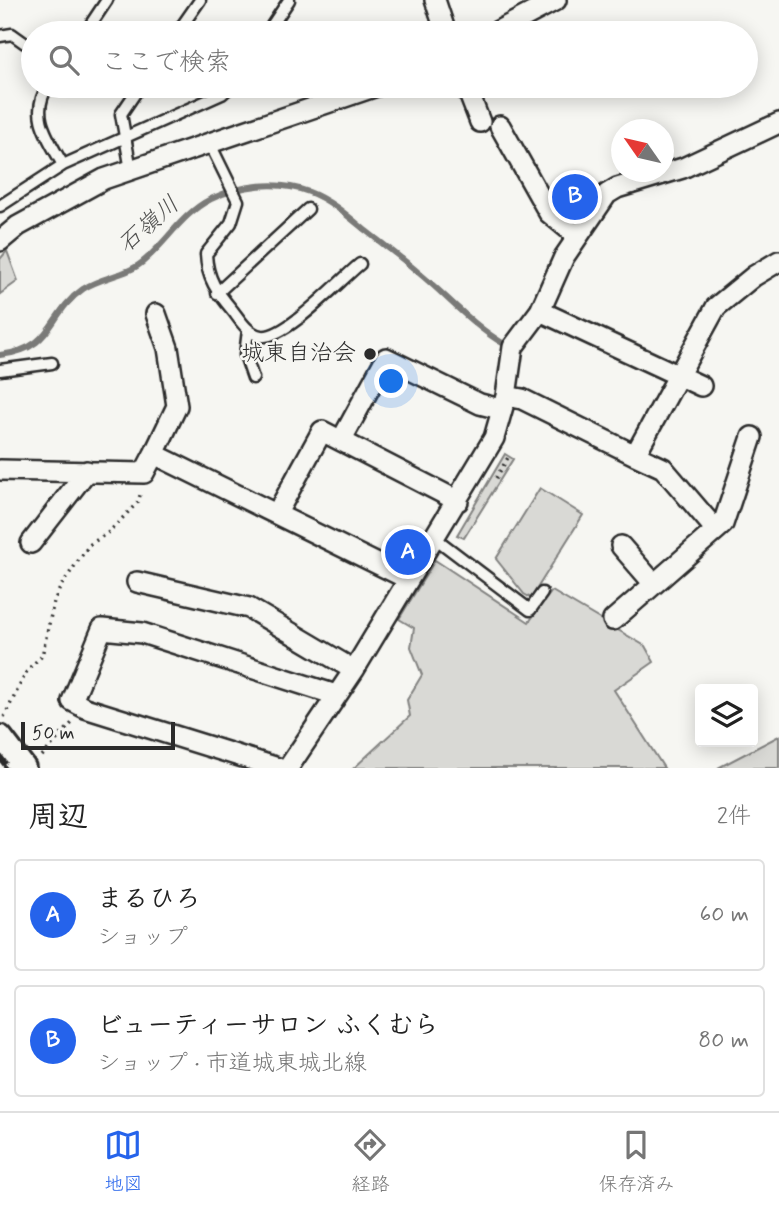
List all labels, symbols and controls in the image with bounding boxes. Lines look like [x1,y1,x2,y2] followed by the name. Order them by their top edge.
[21,21,758,98] search box
[45,41,83,79] icon: search
[101,46,231,80] text: ここで検索
[611,119,674,182] north arrow
[552,171,598,223] pin: B
[112,190,186,260] water label: 石嶺川
[241,339,356,369] place label: 城東自治会
[362,346,378,362] marker: 城東自治会
[374,364,408,398] your location
[385,526,431,578] pin: A
[695,684,758,747] map controls
[695,684,758,747] button: layers
[21,719,175,751] scale bar
[32,721,75,746] text: 50 m
[28,798,88,837] text: 周辺
[717,802,751,832] text: 2件
[97,883,201,917] text: まるひろ
[45,900,61,930] text: A
[700,900,749,930] text: 60 m
[97,923,188,953] text: ショップ
[97,1009,439,1043] text: ビューティーサロン ふくむら
[46,1026,60,1056] text: B
[698,1026,749,1056] text: 80 m
[97,1049,367,1079] text: ショップ · 市道城東城北線
[104,1126,143,1197] tab: 地図
[351,1126,390,1197] tab: 経路
[598,1126,675,1197] tab: 保存済み

